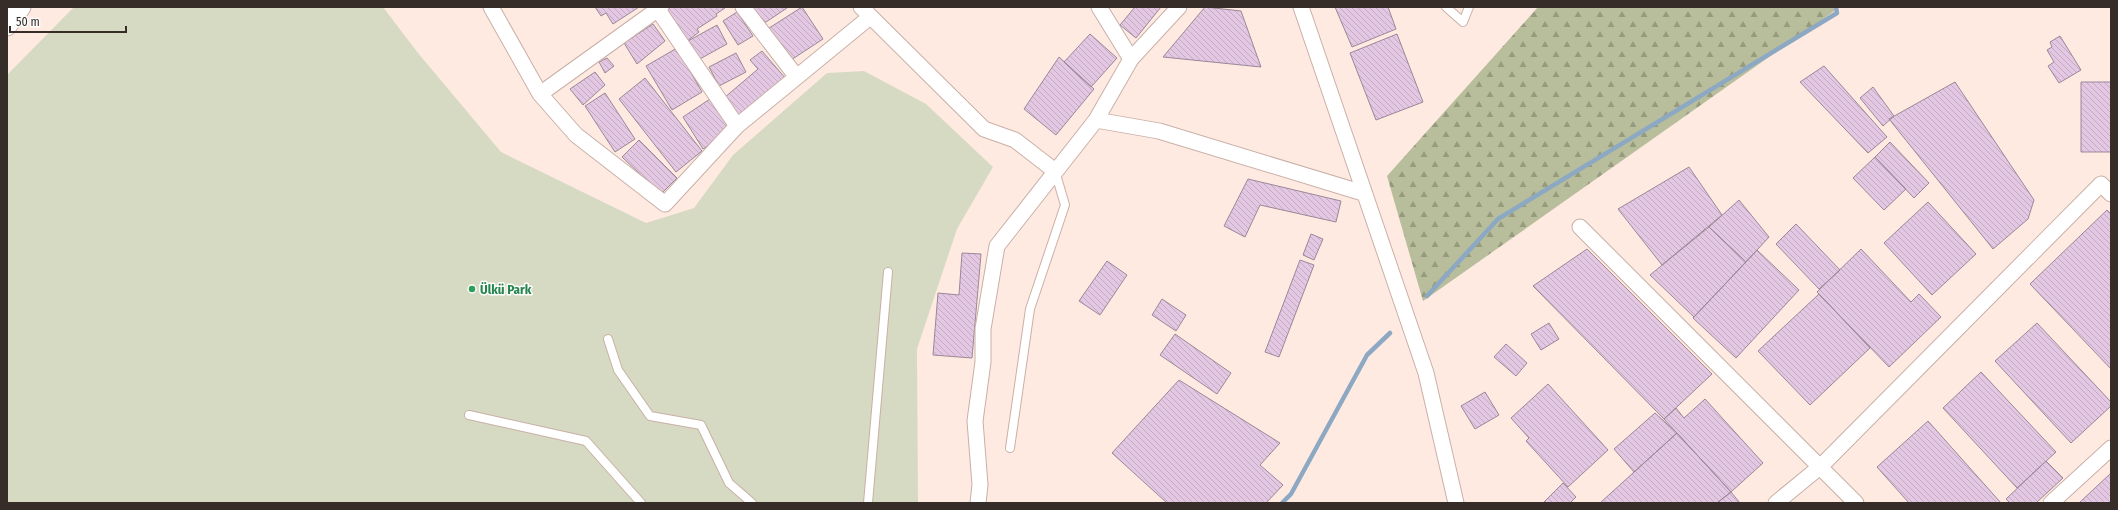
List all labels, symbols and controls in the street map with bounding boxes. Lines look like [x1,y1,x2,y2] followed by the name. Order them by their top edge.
[10,8,126,34] scale bar
[16,15,40,29] text: 50 m
[480,282,532,297] place label: Ülkü Park
[467,284,477,294] marker: Ülkü Park

